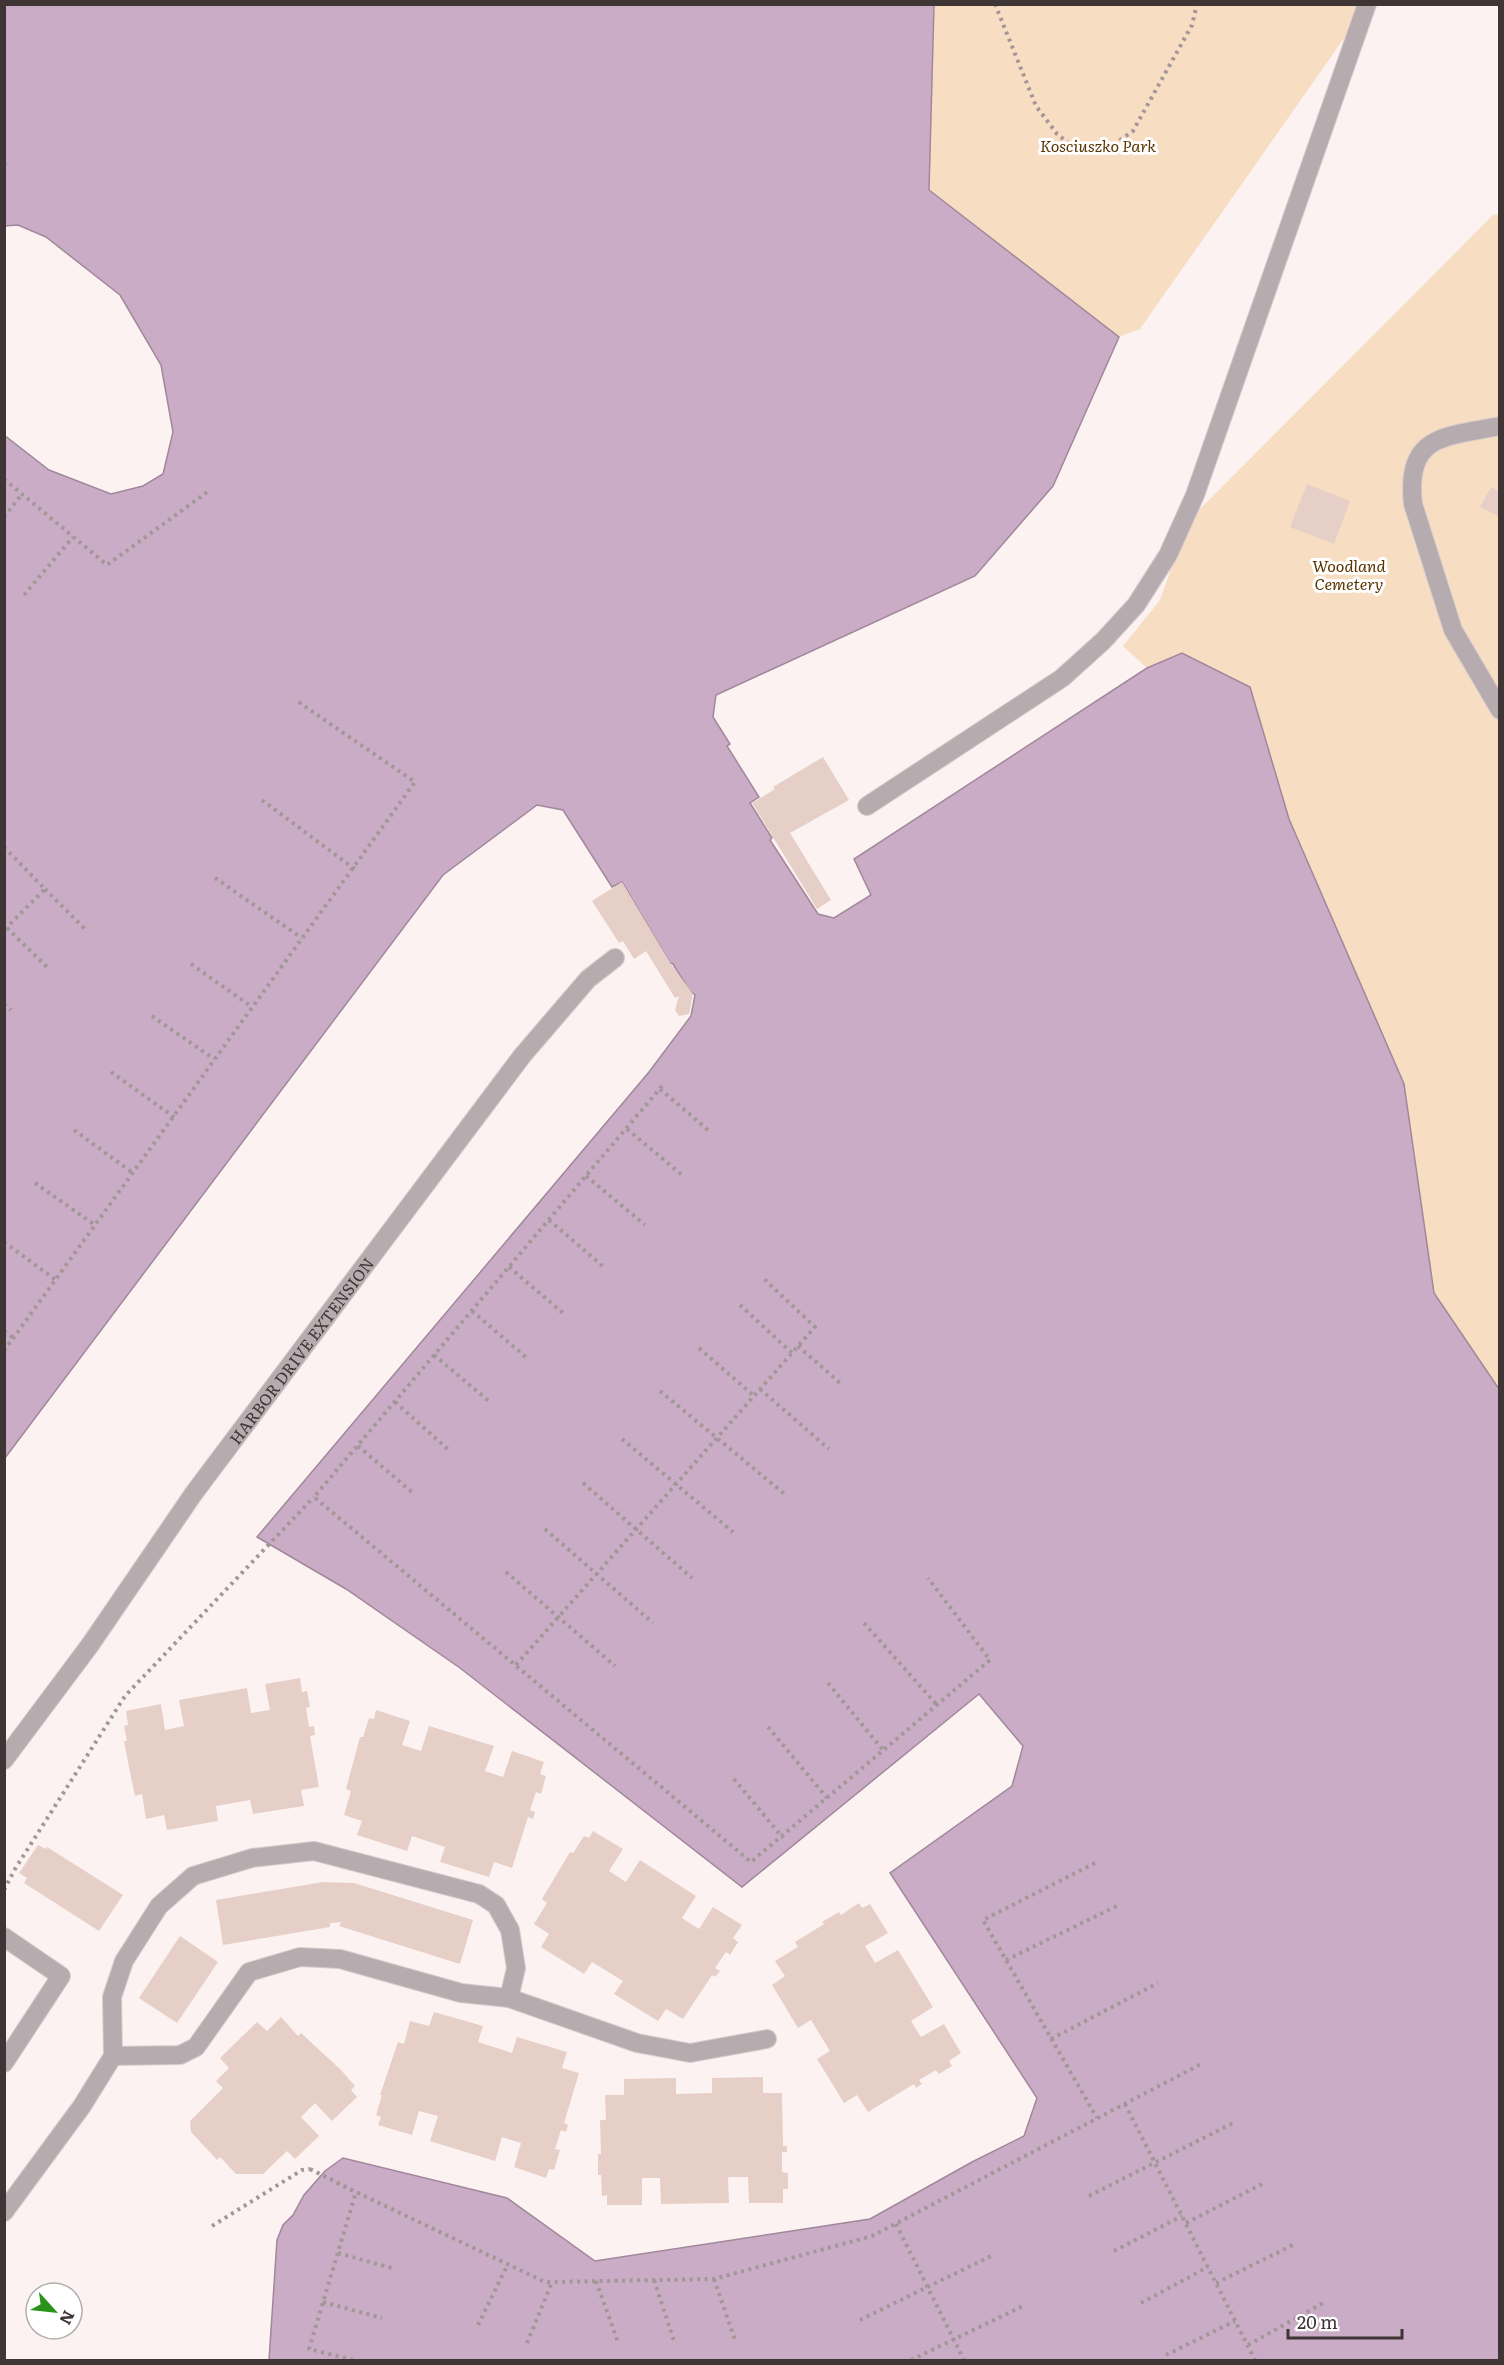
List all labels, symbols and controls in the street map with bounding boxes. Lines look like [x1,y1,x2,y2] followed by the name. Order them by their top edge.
[1040,133,1156,157] park label: Kosciuszko Park
[1312,553,1387,595] park label: Woodland Cemetery
[223,1252,379,1449] street label: HARBOR DRIVE EXTENSION
[24,2281,84,2341] north arrow
[1288,2302,1402,2340] scale bar
[55,2307,82,2330] text: N
[1297,2308,1338,2335] text: 20 m

